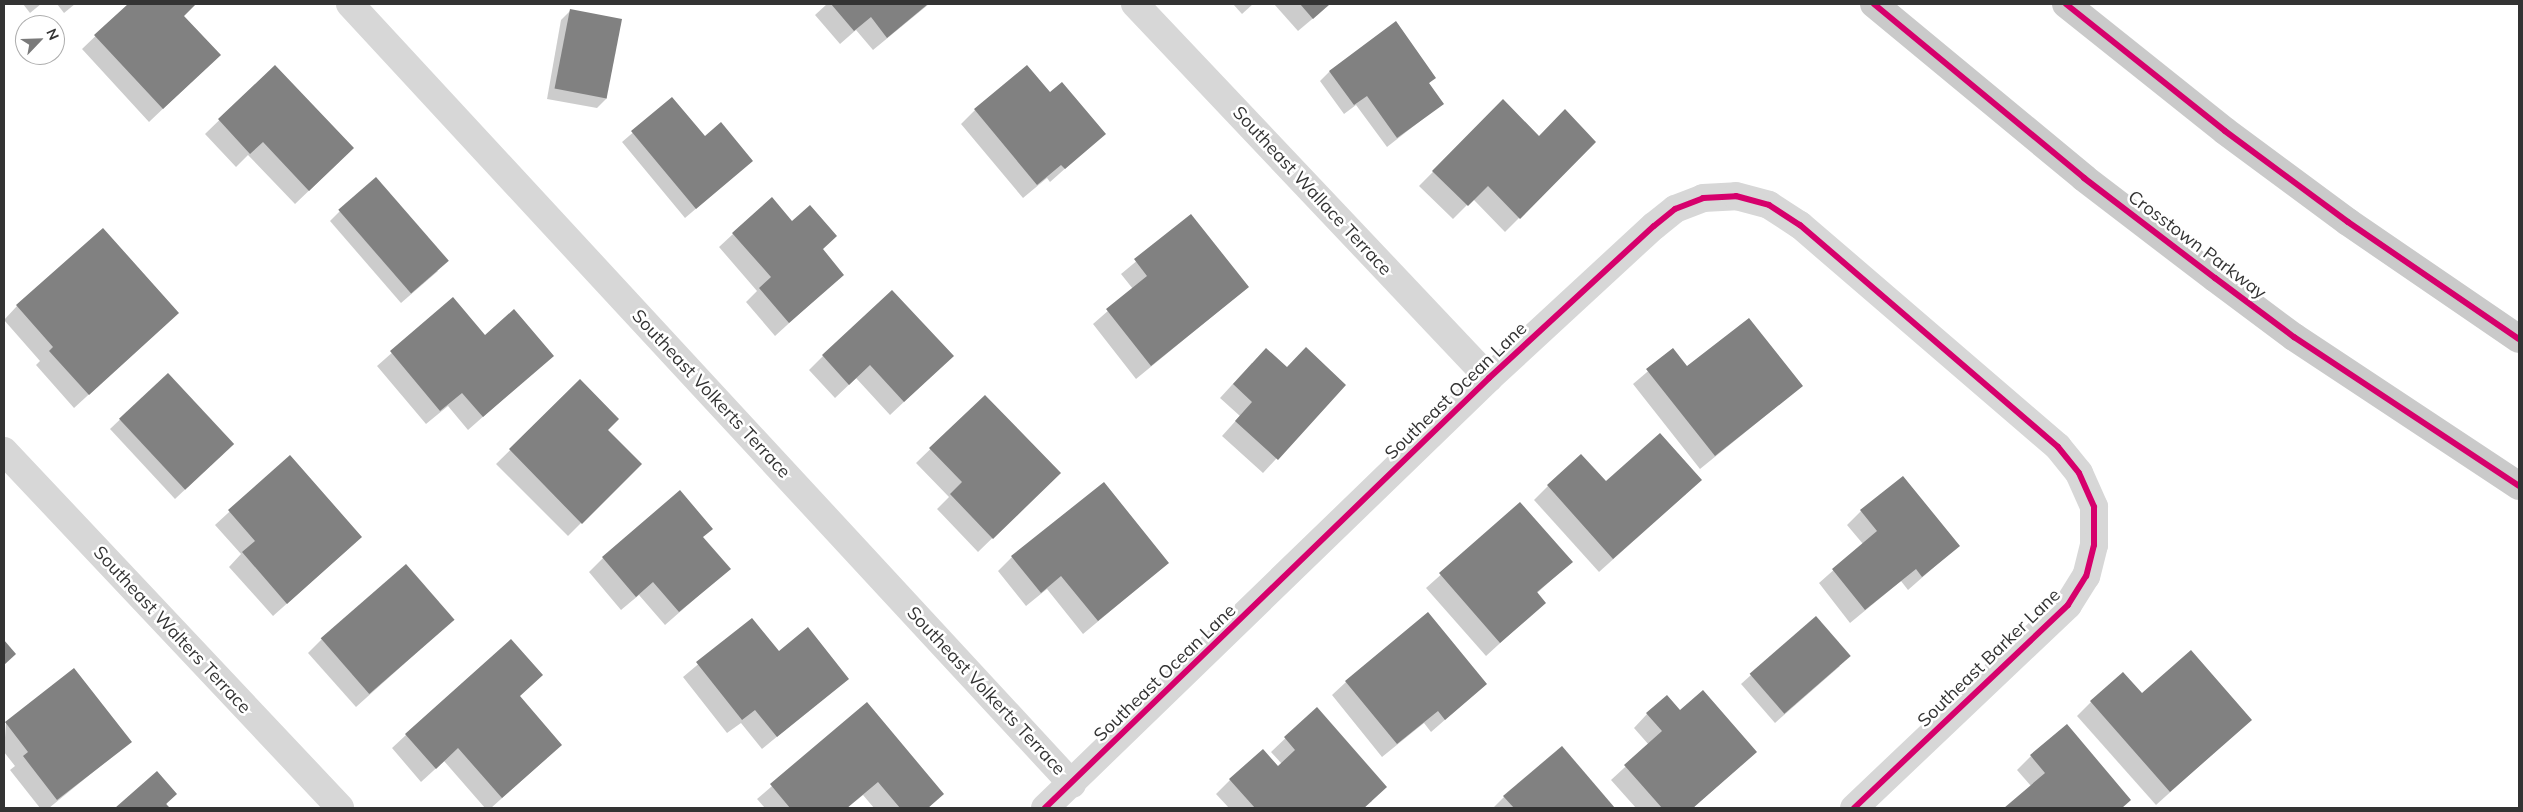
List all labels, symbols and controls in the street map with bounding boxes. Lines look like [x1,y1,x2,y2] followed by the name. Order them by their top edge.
[15,15,65,65] north arrow
[42,26,63,43] text: N
[1228,102,1396,280] street label: Southeast Wallace Terrace
[2124,186,2270,304] street label: Crosstown Parkway
[627,305,795,483] street label: Southeast Volkerts Terrace
[1381,318,1531,464] street label: Southeast Ocean Lane
[89,542,255,718] street label: Southeast Walters Terrace
[1913,584,2065,732] street label: Southeast Barker Lane
[1090,600,1240,746] street label: Southeast Ocean Lane
[902,602,1070,780] street label: Southeast Volkerts Terrace

